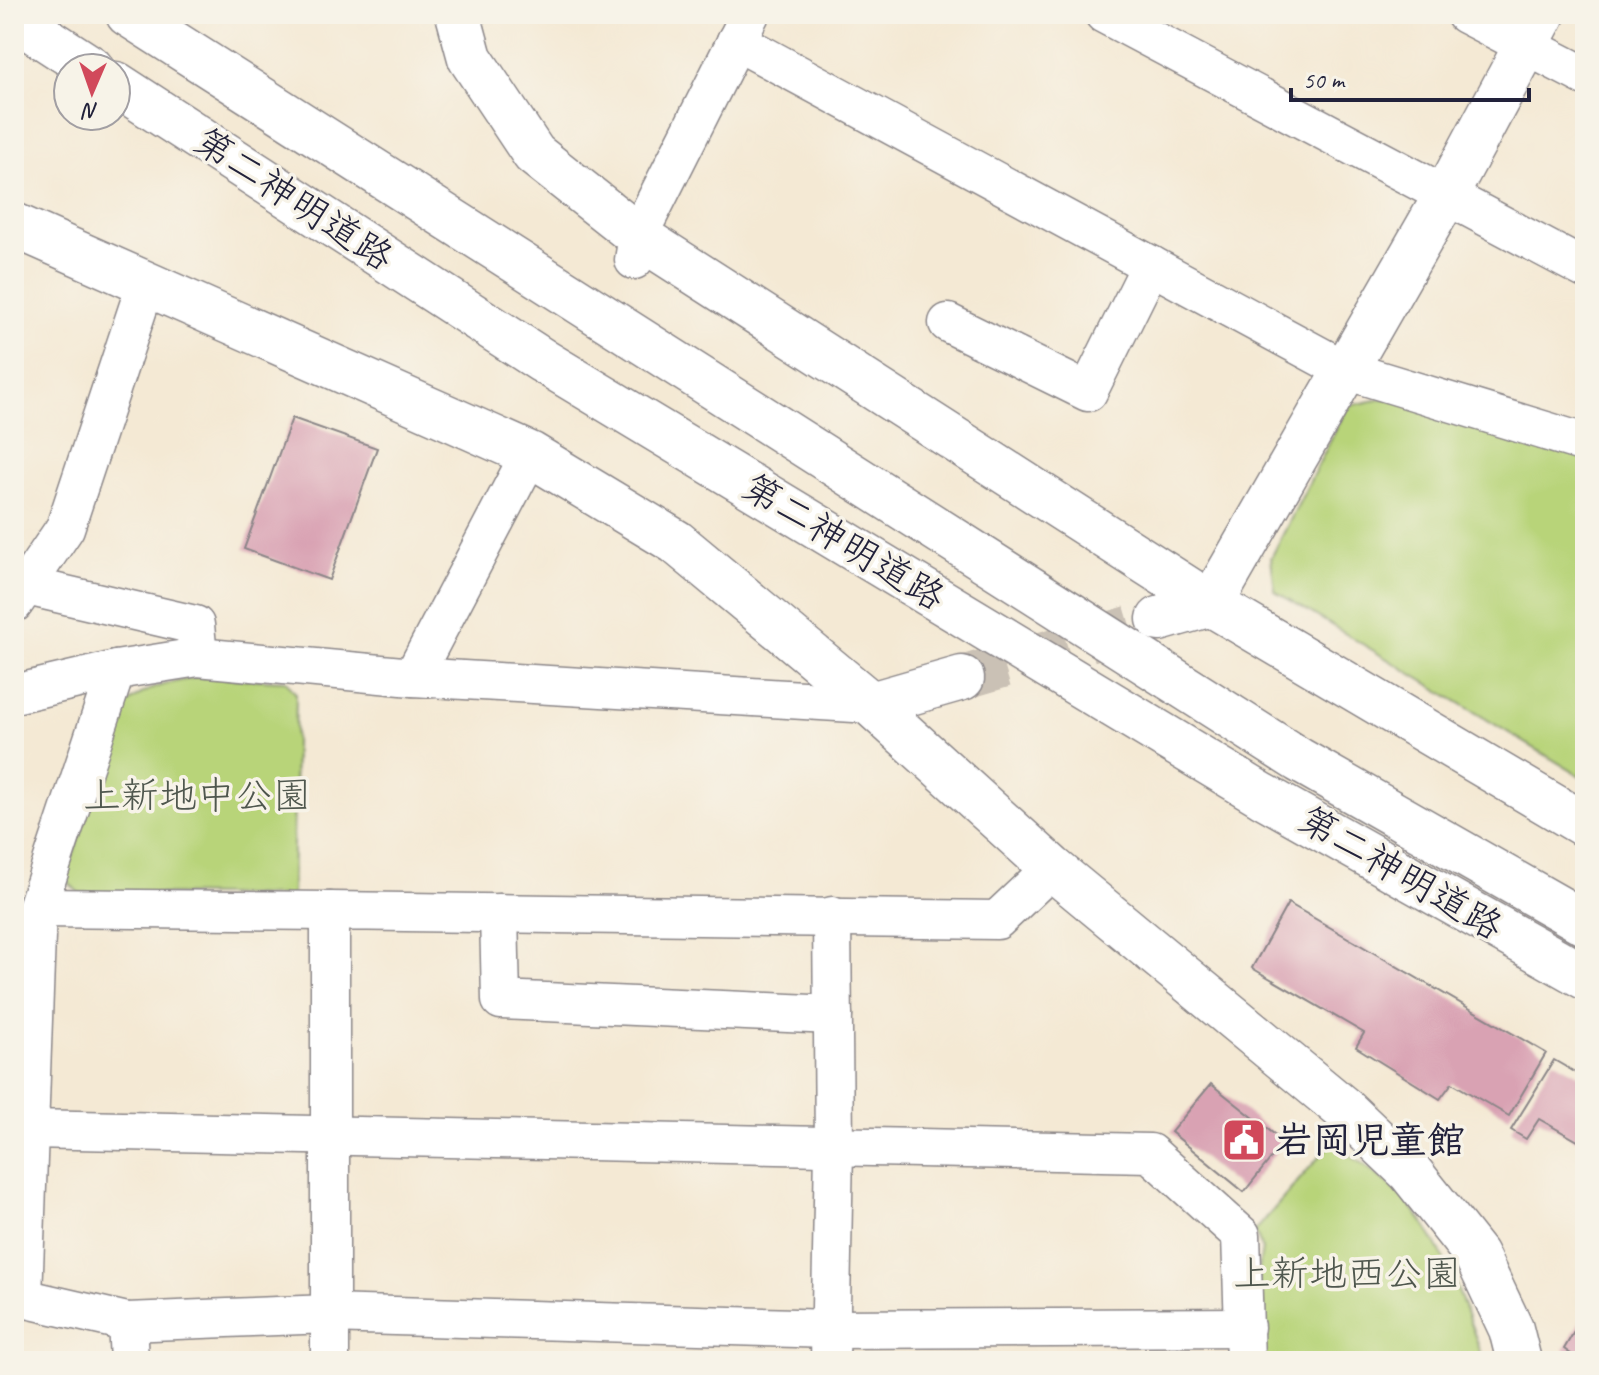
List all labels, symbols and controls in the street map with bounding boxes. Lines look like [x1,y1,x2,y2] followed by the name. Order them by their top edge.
[52,52,132,132] north arrow
[1291,52,1529,102] scale bar
[1303,65,1346,95] text: 50 m
[81,97,99,125] text: N
[186,117,402,281] street label: 第二神明道路
[734,463,954,621] street label: 第二神明道路
[83,772,311,819] park label: 上新地中公園
[1291,796,1511,950] street label: 第二神明道路
[1220,1116,1268,1164] public building icon: 岩岡児童館
[1275,1117,1465,1164] place label: 岩岡児童館
[1233,1250,1461,1297] park label: 上新地西公園

